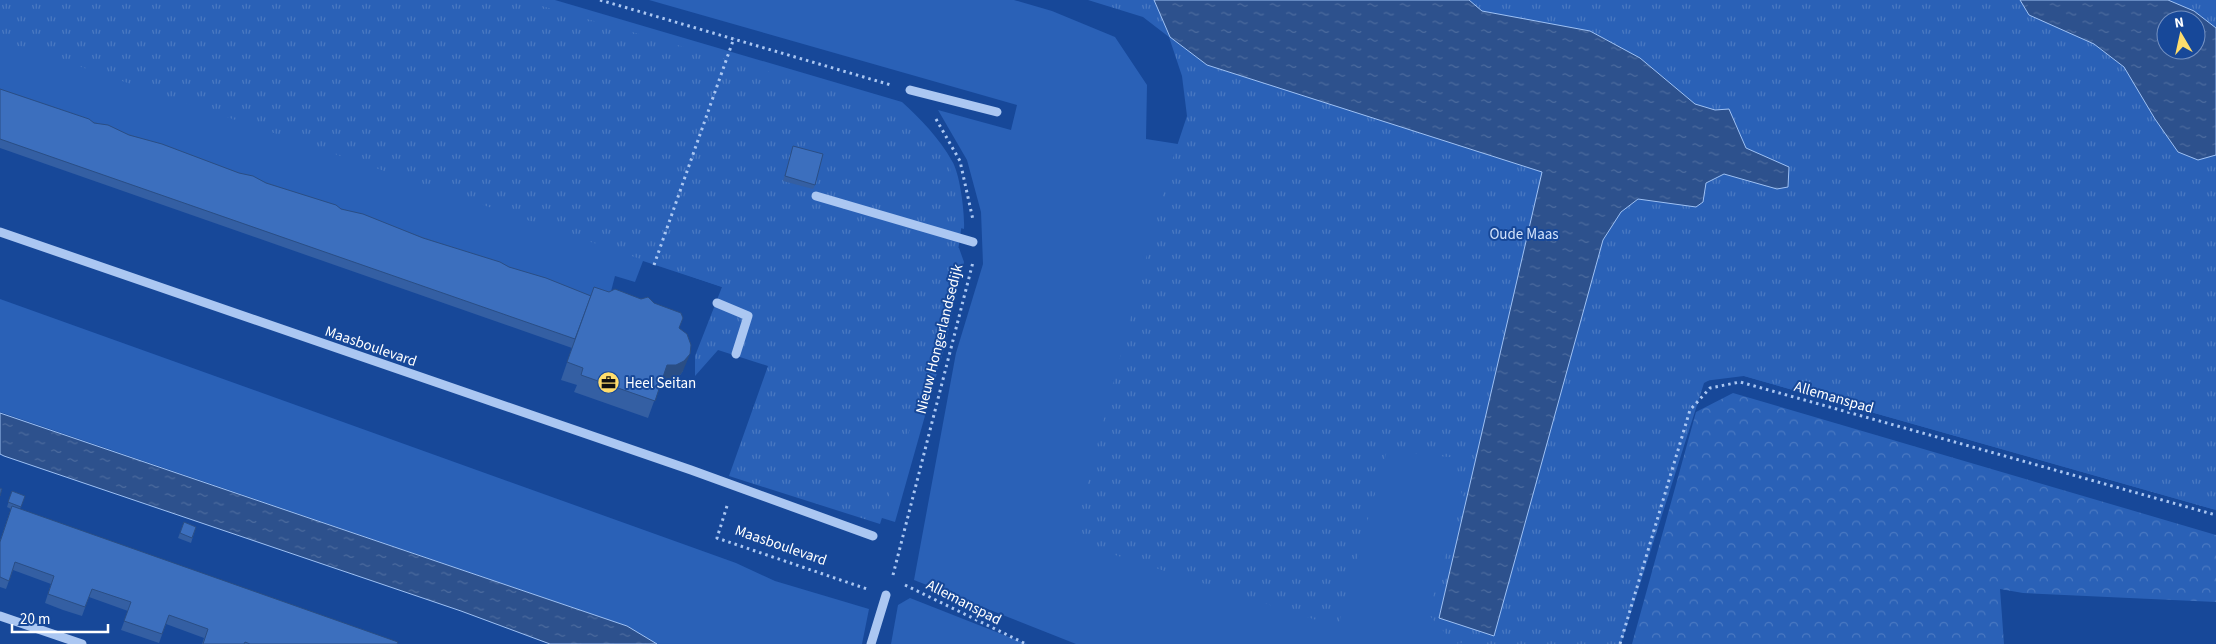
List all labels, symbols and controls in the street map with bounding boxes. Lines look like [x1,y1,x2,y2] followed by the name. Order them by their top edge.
[2156,10,2206,60] north arrow
[2173,13,2185,34] text: N
[1489,224,1559,245] park label: Oude Maas
[911,261,968,416] street label: Nieuw Hongerlandsedijk
[322,321,420,372] street label: Maasboulevard
[597,371,621,395] office icon: Heel Seitan
[625,373,696,394] place label: Heel Seitan
[1792,376,1876,419] street label: Allemanspad
[732,520,830,571] street label: Maasboulevard
[923,575,1005,630] street label: Allemanspad
[12,602,109,634] scale bar
[20,609,50,630] text: 20 m

